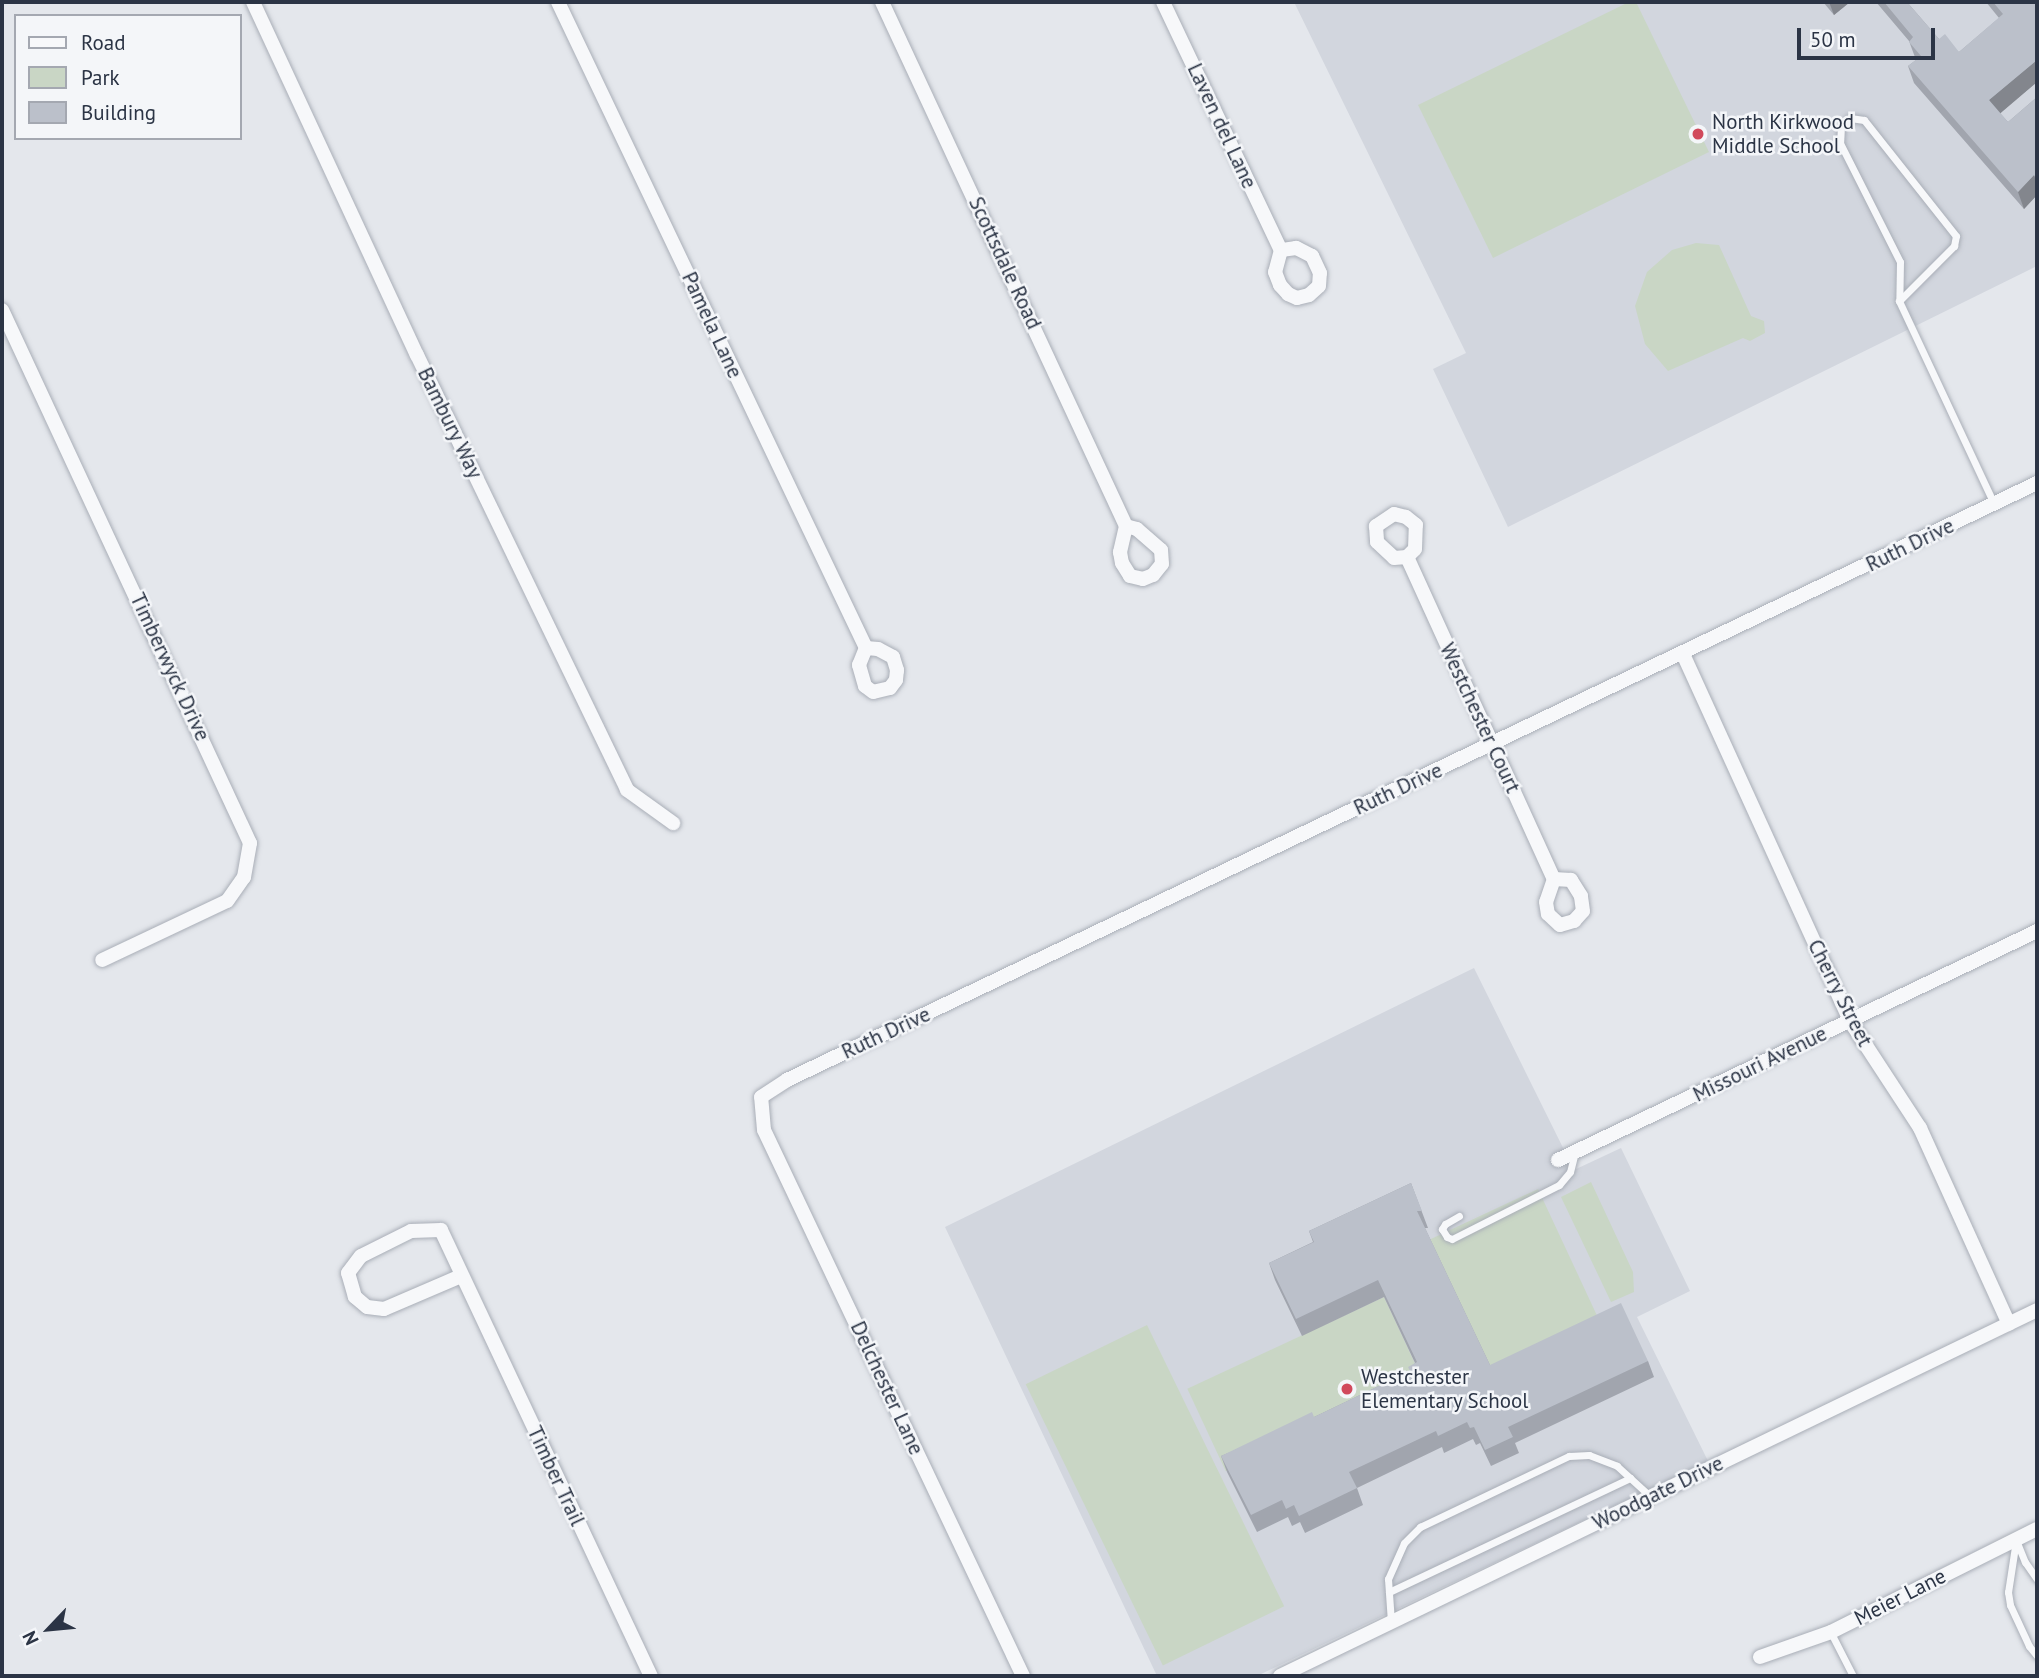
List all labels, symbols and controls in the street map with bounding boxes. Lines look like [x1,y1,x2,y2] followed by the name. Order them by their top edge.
[14,14,242,140] legend
[1801,14,1939,58] scale bar
[1810,26,1856,53] text: 50 m
[81,29,125,56] text: Road
[1182,59,1262,193] street label: Laven del Lane
[81,64,120,91] text: Park
[81,99,156,126] text: Building
[1712,109,1854,159] place label: North Kirkwood Middle School
[1690,126,1706,142] marker: North Kirkwood Middle School
[963,193,1047,333] street label: Scottsdale Road
[676,268,748,382] street label: Pamela Lane
[412,363,488,483] street label: Bambury Way
[1862,513,1958,577] street label: Ruth Drive
[125,589,215,745] street label: Timberwyck Drive
[1434,639,1526,797] street label: Westchester Court
[1350,758,1446,820] street label: Ruth Drive
[1802,935,1878,1051] street label: Cherry Street
[838,1002,934,1064] street label: Ruth Drive
[1689,1021,1831,1107] street label: Missouri Avenue
[845,1317,929,1459] street label: Delchester Lane
[1361,1364,1529,1414] place label: Westchester Elementary School
[1339,1381,1355,1397] marker: Westchester Elementary School
[522,1422,590,1530] street label: Timber Trail
[1589,1450,1727,1536] street label: Woodgate Drive
[1850,1563,1950,1631] street label: Meier Lane
[14,1594,84,1664] north arrow
[17,1627,44,1649] text: N

